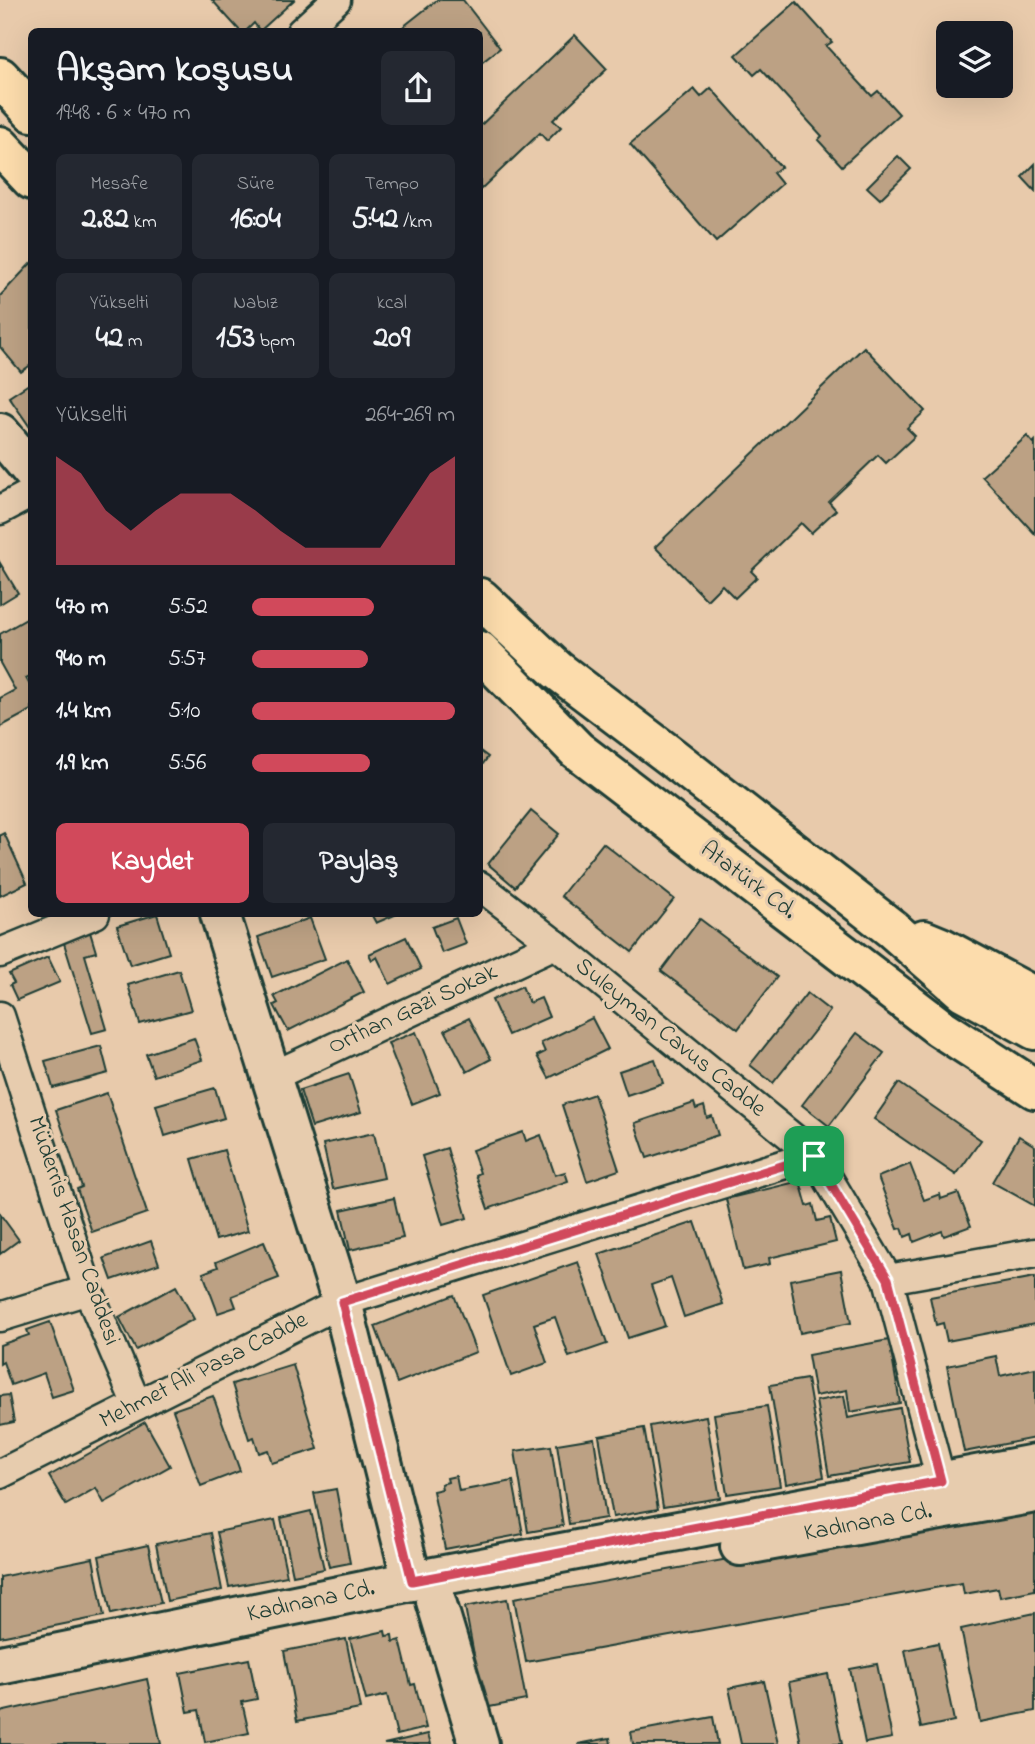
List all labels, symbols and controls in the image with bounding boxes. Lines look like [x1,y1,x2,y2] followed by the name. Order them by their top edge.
[936,21,1013,98] map controls
[936,21,1013,98] button: layers
[56,43,293,99] text: Akşam koşusu
[381,51,455,125] button: share
[56,97,191,130] text: 19:48 · 6 × 470 m
[91,171,148,198] text: Mesafe
[237,171,274,198] text: Süre
[365,171,419,198] text: Tempo
[82,198,129,242] text: 2.82
[230,198,281,242] text: 16:04
[351,198,398,242] text: 5:42
[129,209,157,236] text: km
[398,209,432,236] text: /km
[90,290,149,317] text: Yükselti
[233,290,278,317] text: Nabız
[377,290,407,317] text: kcal
[96,317,123,361] text: 42
[216,317,255,361] text: 153
[373,317,410,361] text: 209
[123,328,143,355] text: m
[255,328,295,355] text: bpm
[56,399,127,432] text: Yükselti
[365,399,455,432] text: 264–269 m
[56,591,109,624] text: 470 m
[168,591,208,624] text: 5:52
[56,643,106,676] text: 940 m
[168,643,206,676] text: 5:57
[56,695,111,728] text: 1.4 km
[168,695,200,728] text: 5:10
[56,747,109,780] text: 1.9 km
[168,747,206,780] text: 5:56
[56,823,249,903] button: Kaydet
[263,823,455,903] button: Paylaş
[692,833,804,929] street label: Atatürk Cd.
[566,950,774,1127] street label: Suleyman Cavus Cadde
[323,955,504,1065] street label: Orthan Gazi Sokak
[17,1112,129,1350] street label: Müderris Hasan Caddesi
[784,1126,844,1186] pin
[795,1137,833,1175] icon: arrive
[94,1303,315,1439] street label: Mehmet Ali Pasa Cadde
[801,1495,935,1551] street label: Kadınana Cd.
[244,1571,378,1633] street label: Kadınana Cd.

